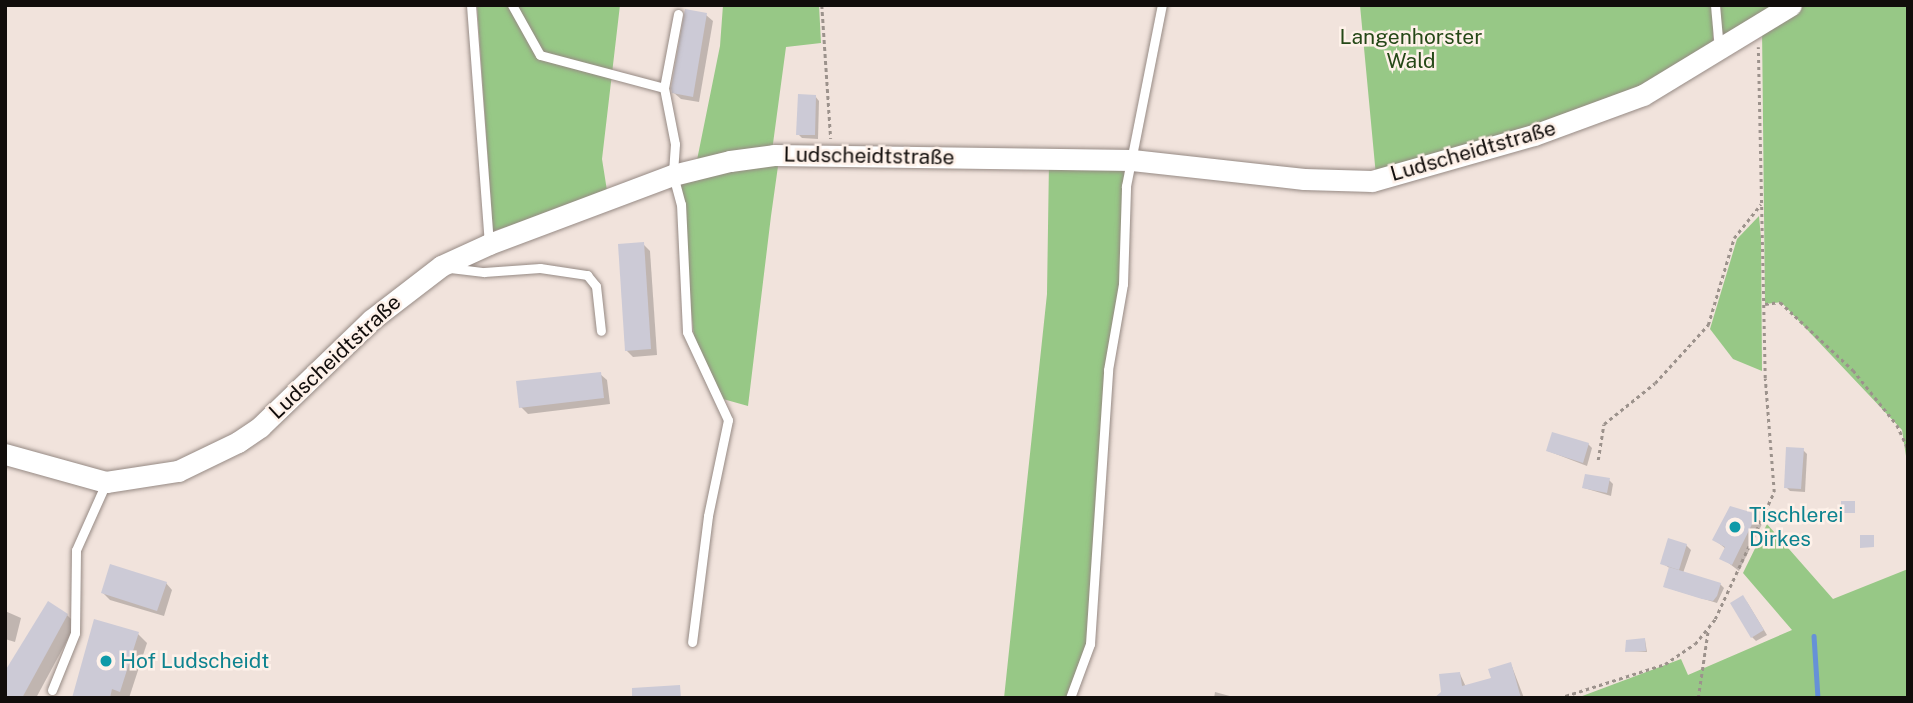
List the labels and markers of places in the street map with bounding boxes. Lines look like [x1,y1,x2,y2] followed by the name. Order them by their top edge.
[1749,502,1844,552] place label: Tischlerei Dirkes
[1727,519,1743,535] marker: Tischlerei Dirkes
[120,648,270,674] place label: Hof Ludscheidt
[98,653,114,669] marker: Hof Ludscheidt

